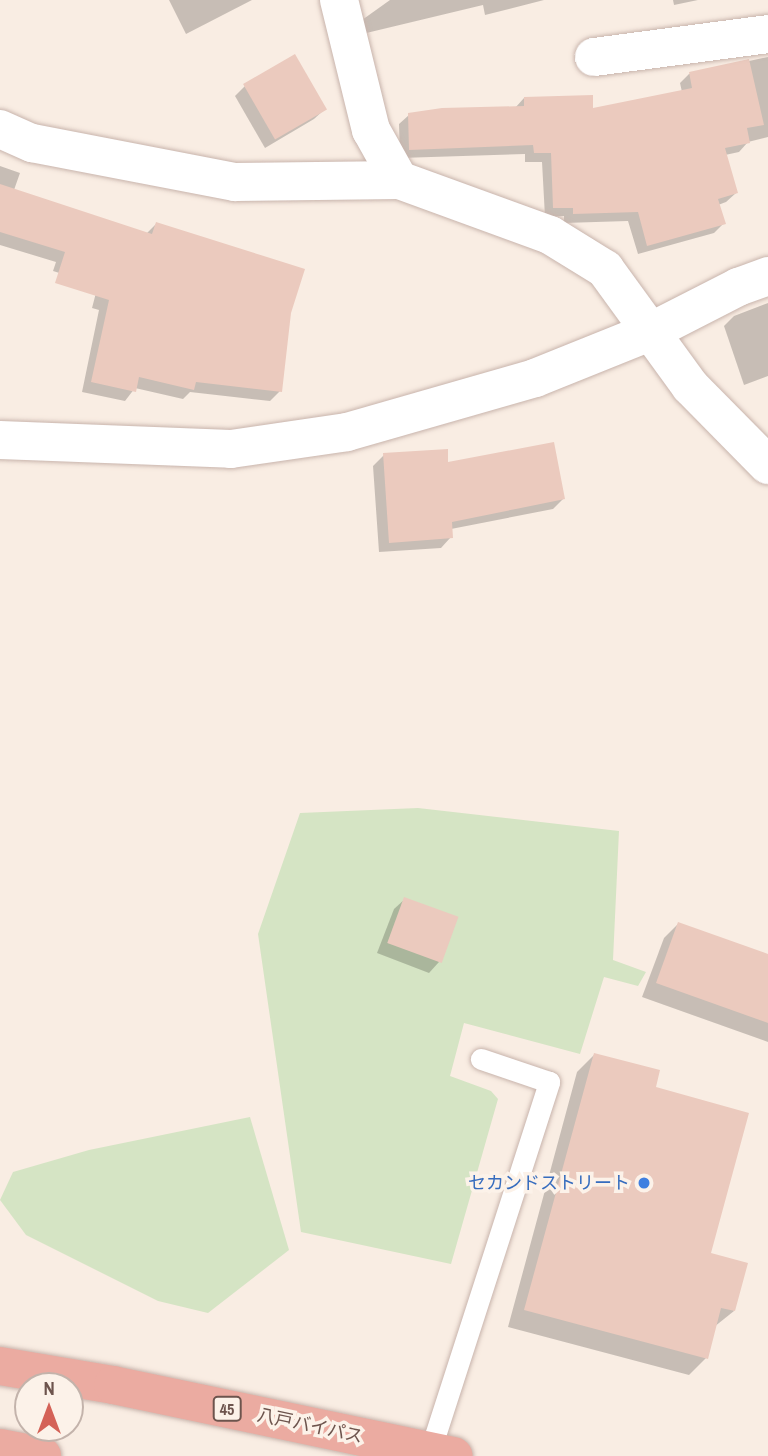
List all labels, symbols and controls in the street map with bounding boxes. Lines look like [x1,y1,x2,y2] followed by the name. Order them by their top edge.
[468,1172,630,1194] place label: セカンドストリート
[636,1175,652,1191] marker: セカンドストリート
[14,1372,84,1442] north arrow
[43,1375,55,1401] text: N
[211,1396,243,1422] road number: 45
[255,1404,365,1448] street label: 八戸バイパス

